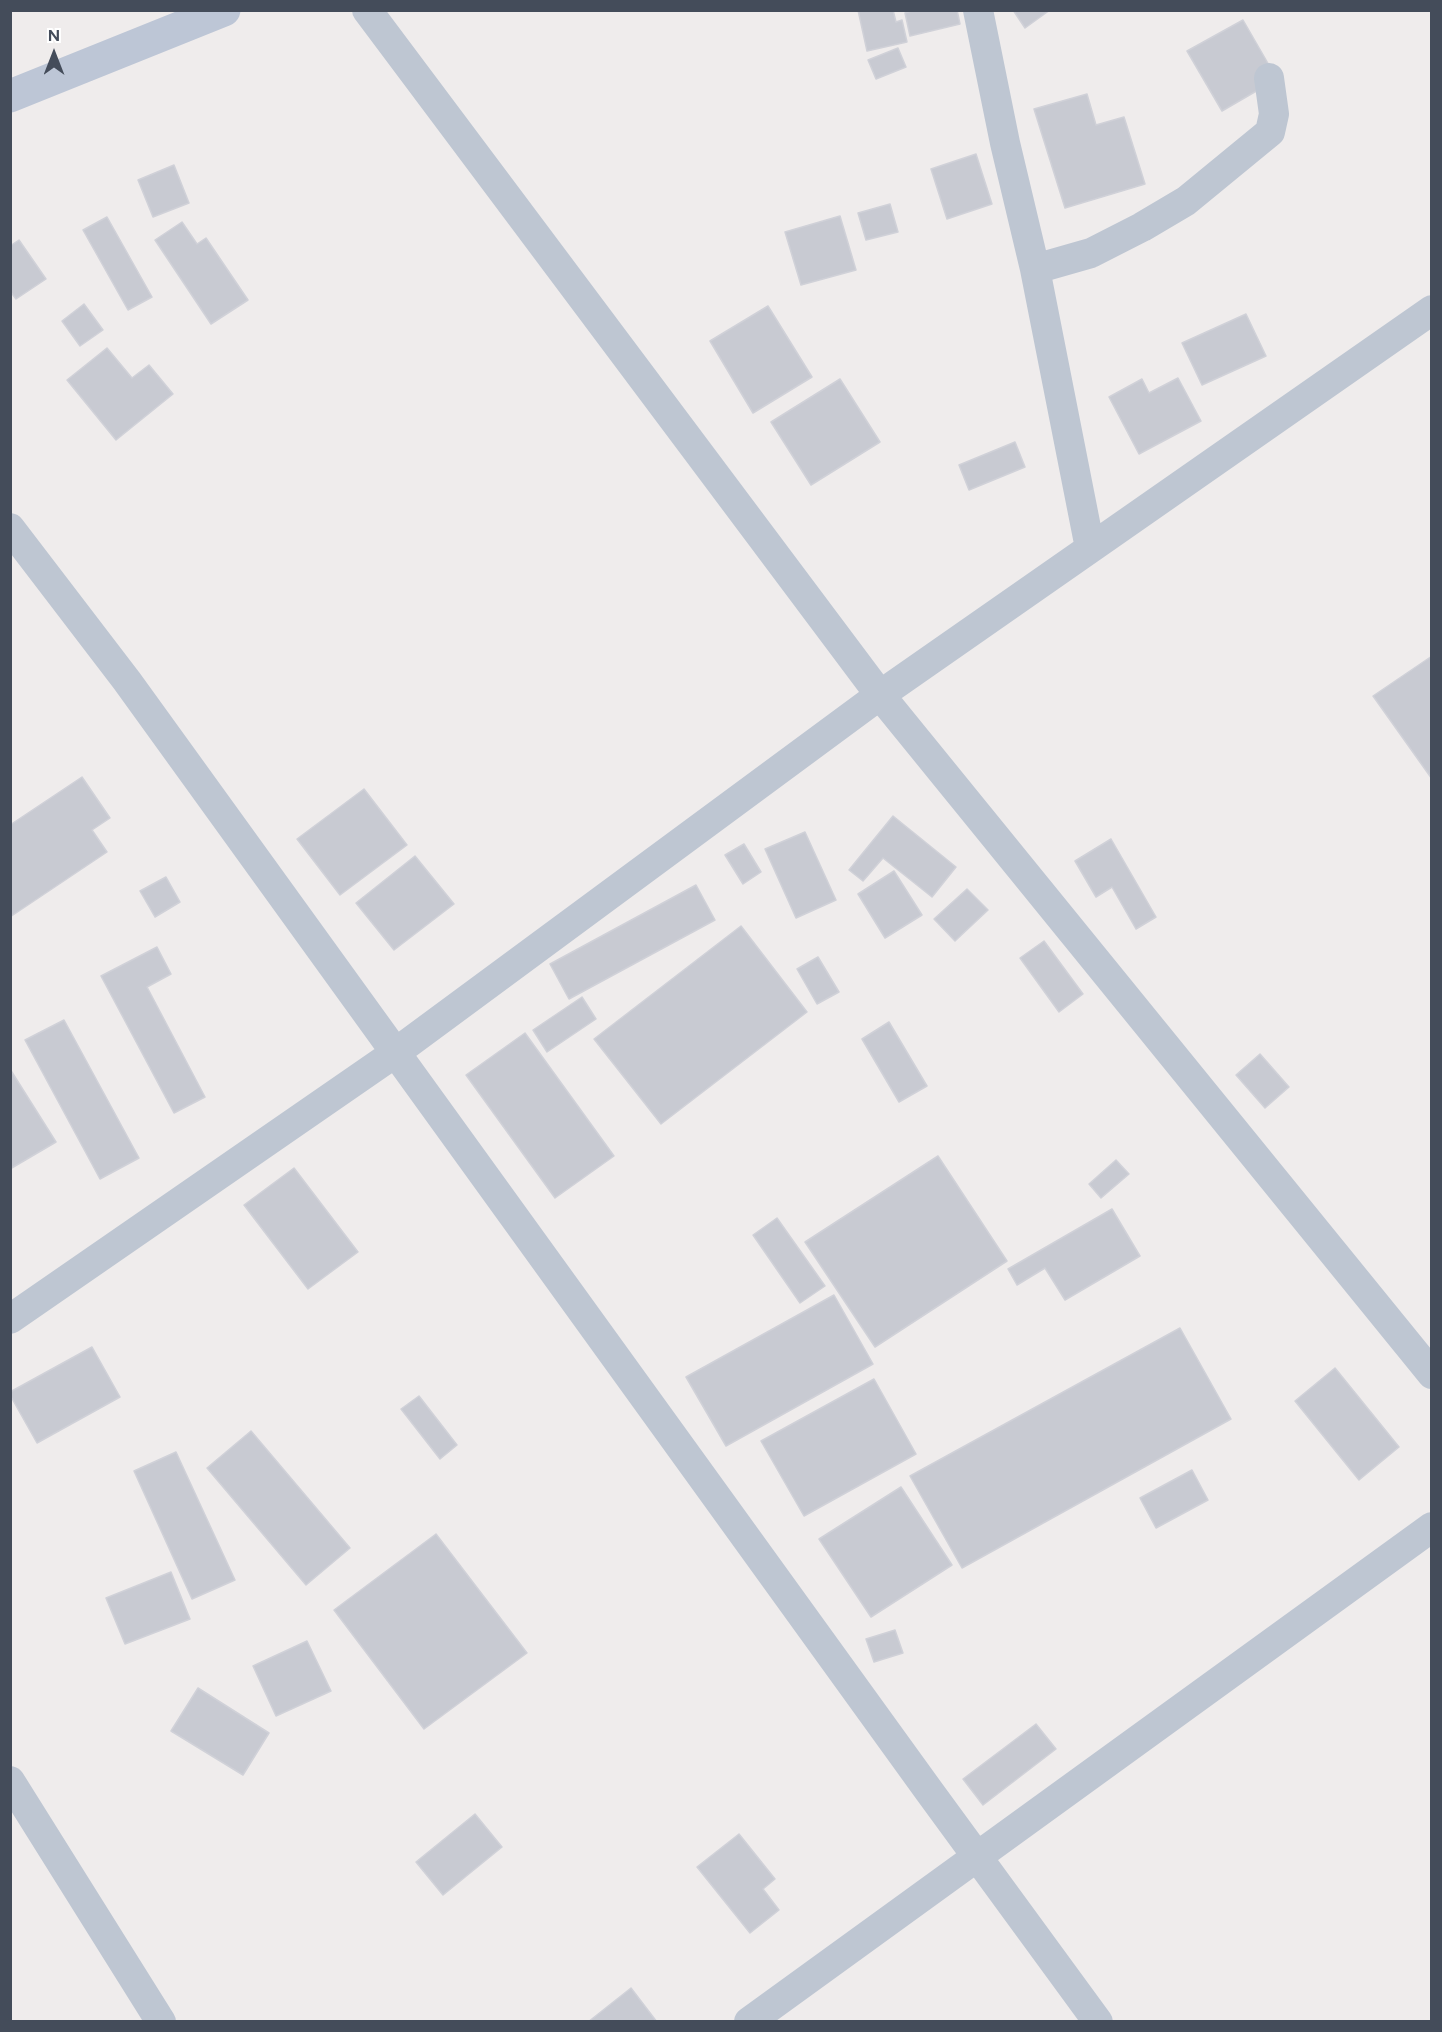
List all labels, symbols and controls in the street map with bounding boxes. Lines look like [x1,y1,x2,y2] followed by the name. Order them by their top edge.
[24,24,84,84] north arrow
[48,26,60,45] text: N

